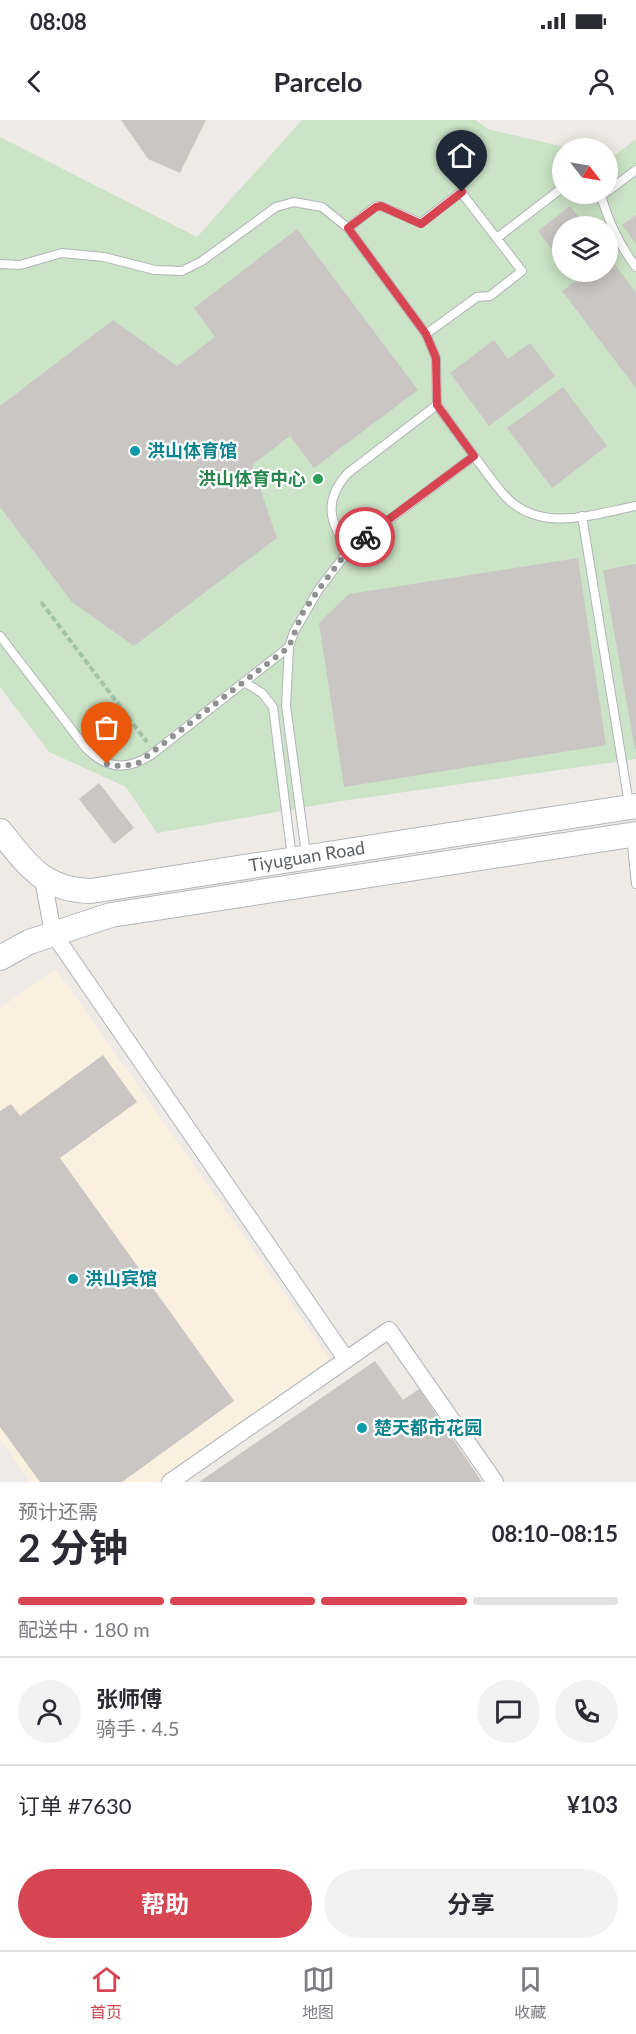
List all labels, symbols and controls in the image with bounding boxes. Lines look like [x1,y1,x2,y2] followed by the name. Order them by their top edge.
[30,8,87,35] text: 08:08
[18,65,51,98] icon: back
[273,65,363,98] text: Parcelo
[585,65,618,98] icon: person
[436,130,487,192] pin
[552,138,618,204] north arrow
[552,138,618,282] map controls
[445,139,478,172] icon: home
[552,216,618,282] button: layers
[147,439,237,461] place label: 洪山体育馆
[128,444,142,458] marker: 洪山体育馆
[198,467,306,489] place label: 洪山体育中心
[311,472,325,486] marker: 洪山体育中心
[335,507,395,567] courier
[349,521,382,554] icon: bike
[81,702,132,764] pin
[90,711,123,744] icon: bag
[247,836,366,876] street label: Tiyuguan Road
[85,1267,157,1289] place label: 洪山宾馆
[66,1272,80,1286] marker: 洪山宾馆
[374,1416,482,1438] place label: 楚天都市花园
[355,1421,369,1435] marker: 楚天都市花园
[18,1499,98,1523] text: 预计还需
[492,1520,618,1547] text: 08:10–08:15
[18,1524,128,1570] text: 2 分钟
[18,1617,150,1641] text: 配送中 · 180 m
[18,1680,81,1743] button: person
[477,1680,540,1743] button: chat
[555,1680,618,1743] button: phone
[96,1685,162,1712] text: 张师傅
[96,1716,179,1740] text: 骑手 · 4.5
[567,1791,618,1818] text: ¥103
[18,1792,131,1819] text: 订单 #7630
[18,1869,312,1938] button: 帮助
[324,1869,618,1938] button: 分享
[90,1963,123,2023] tab: 首页
[302,1963,335,2023] tab: 地图
[514,1963,547,2023] tab: 收藏

